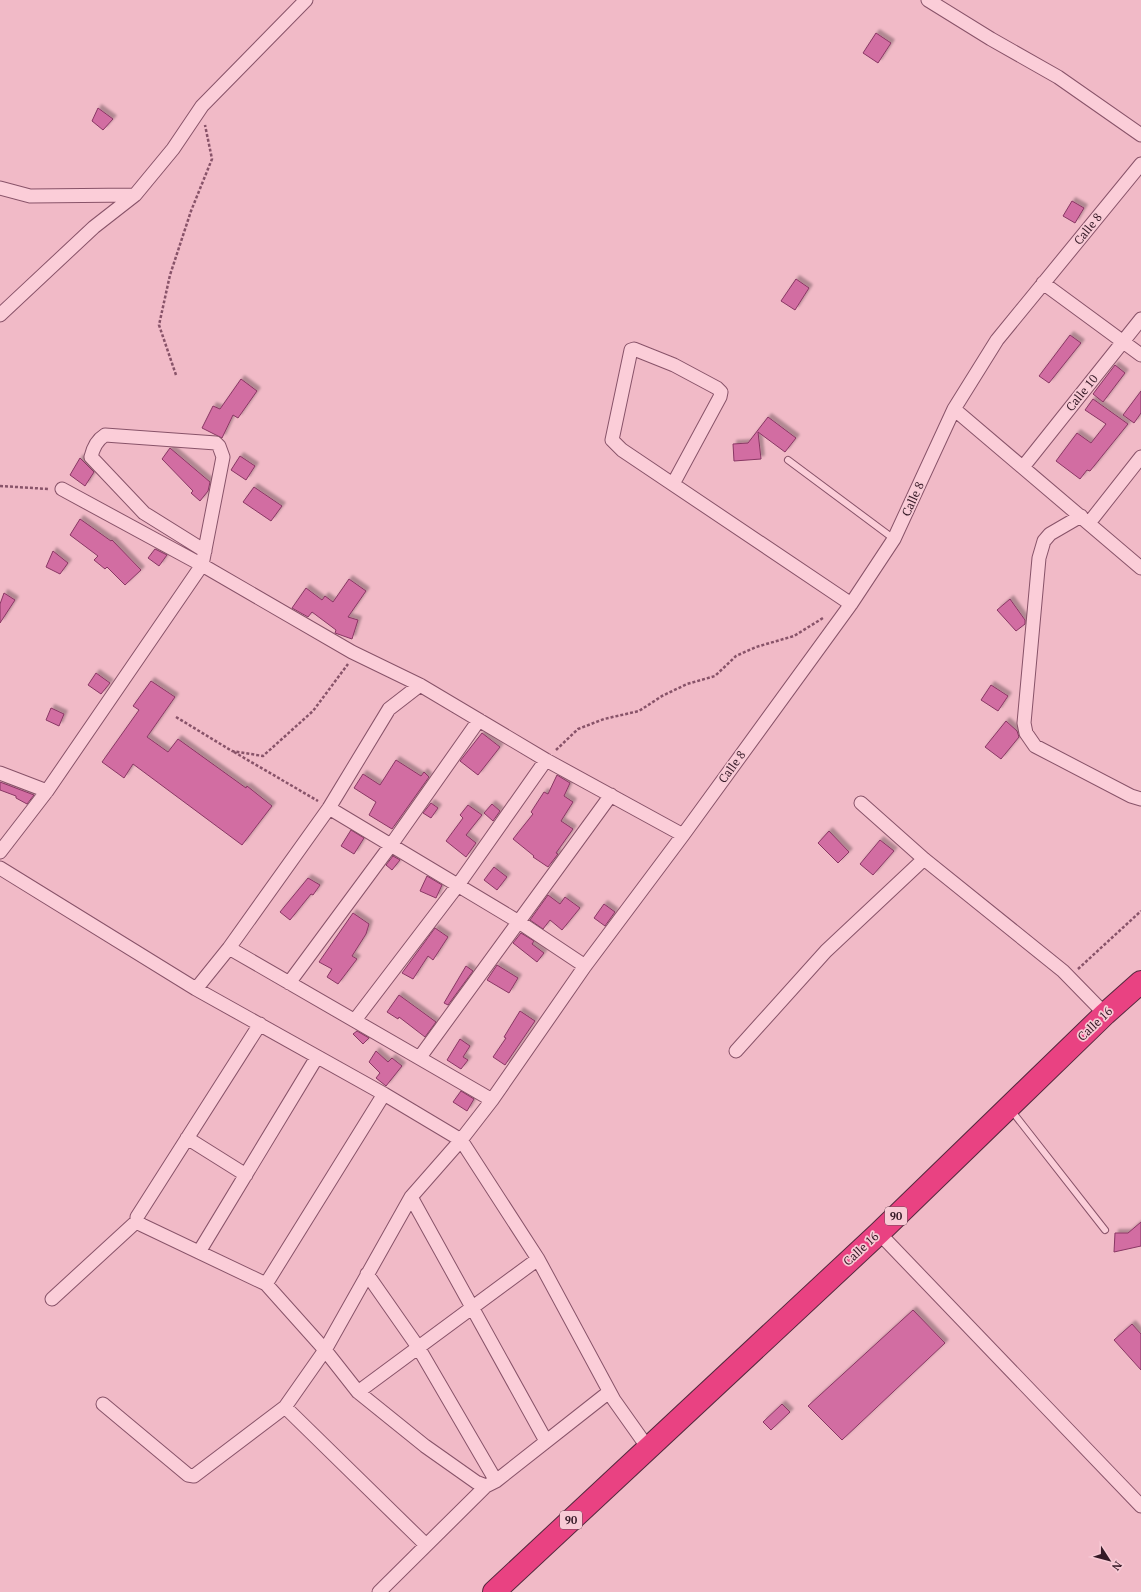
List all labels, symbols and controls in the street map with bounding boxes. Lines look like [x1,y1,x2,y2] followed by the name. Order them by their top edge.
[1070,210,1105,248] street label: Calle 8
[1062,371,1101,414] street label: Calle 10
[898,479,927,518] street label: Calle 8
[715,748,748,786] street label: Calle 8
[1074,1003,1116,1044] street label: Calle 16
[885,1207,907,1225] road number: 90
[840,1228,882,1269] street label: Calle 16
[560,1511,582,1529] road number: 90
[1089,1540,1129,1580] north arrow
[1109,1558,1125,1574] text: N

